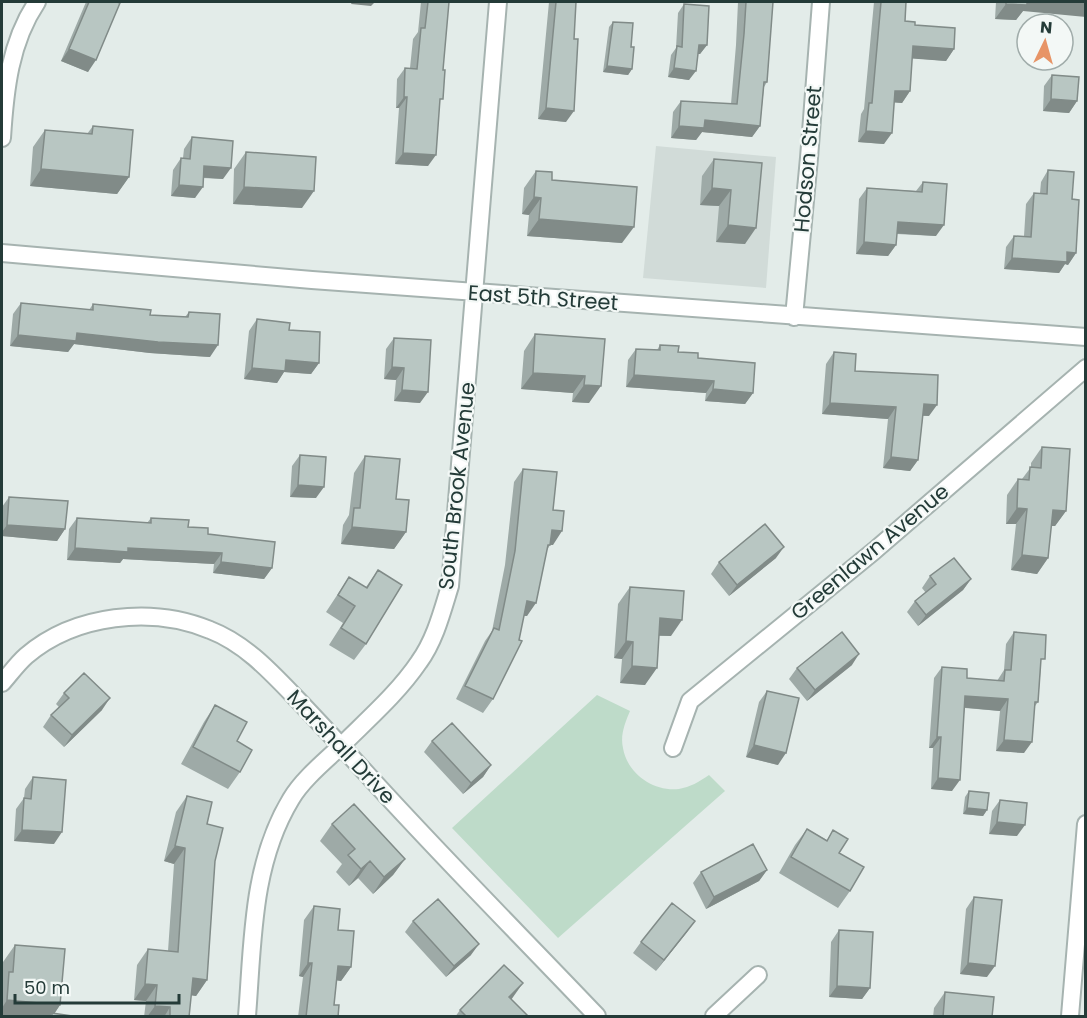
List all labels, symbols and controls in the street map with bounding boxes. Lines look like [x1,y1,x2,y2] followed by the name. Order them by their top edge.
[1015,12,1075,72] north arrow
[1039,16,1053,40] text: N
[787,84,828,233] street label: Hodson Street
[467,278,619,317] street label: East 5th Street
[431,381,482,591] street label: South Brook Avenue
[784,477,955,626] street label: Greenlawn Avenue
[281,683,402,810] street label: Marshall Drive
[15,967,178,1005] scale bar
[24,975,70,1000] text: 50 m

